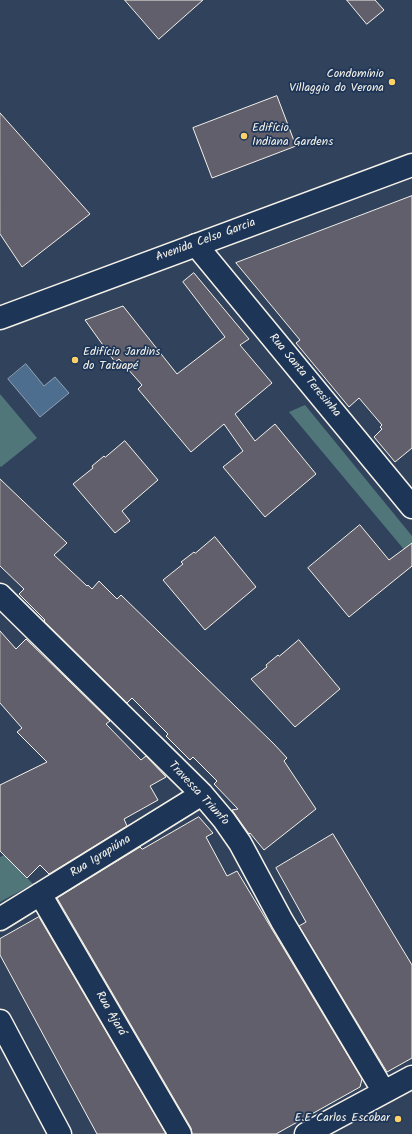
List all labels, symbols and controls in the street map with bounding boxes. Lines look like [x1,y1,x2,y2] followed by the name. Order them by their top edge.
[289,68,384,96] place label: Condomínio Villaggio do Verona
[387,77,397,87] marker: Condomínio Villaggio do Verona
[252,122,333,150] place label: Edifício Indiana Gardens
[239,131,249,141] marker: Edifício Indiana Gardens
[154,216,258,266] street label: Avenida Celso Garcia
[265,331,343,421] street label: Rua Santa Teresinha
[83,346,160,374] place label: Edifício Jardins do Tatuapé
[70,355,80,365] marker: Edifício Jardins do Tatuapé
[165,759,231,829] street label: Travessa Triunfo
[68,833,134,881] street label: Rua Igrapiúna
[92,989,128,1039] street label: Rua Ajará
[294,1112,390,1126] place label: E.E Carlos Escobar
[393,1114,403,1124] marker: E.E Carlos Escobar

